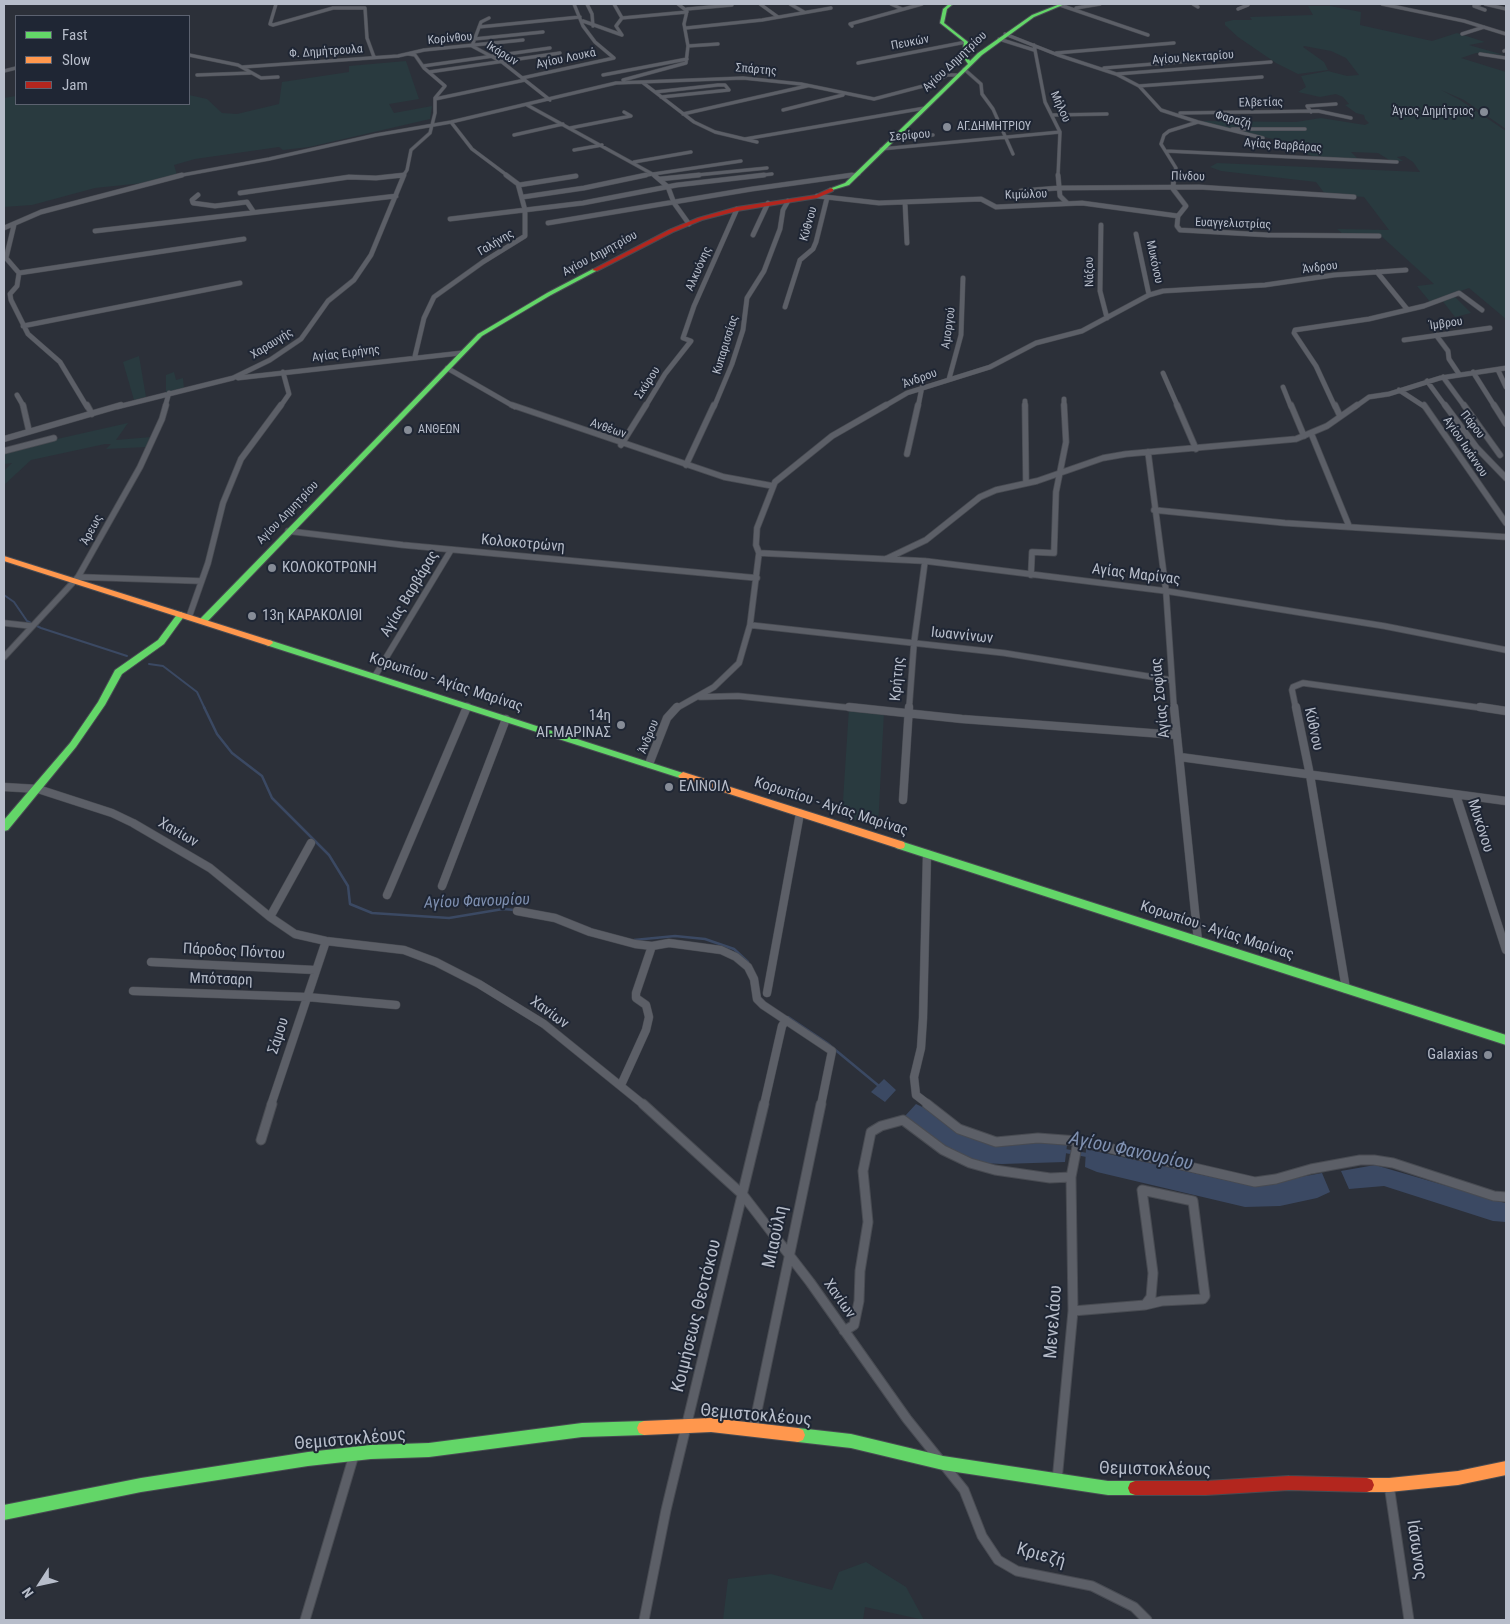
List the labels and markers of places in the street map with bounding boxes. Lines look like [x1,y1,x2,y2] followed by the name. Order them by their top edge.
[1392,105,1474,119] place label: Άγιος Δημήτριος
[1478,106,1490,118] marker: Άγιος Δημήτριος
[957,120,1031,134] place label: ΑΓ.ΔΗΜΗΤΡΙΟΥ
[941,121,953,133] marker: ΑΓ.ΔΗΜΗΤΡΙΟΥ
[418,423,460,437] place label: ΑΝΘΕΩΝ
[402,424,414,436] marker: ΑΝΘΕΩΝ
[282,559,377,577] place label: ΚΟΛΟΚΟΤΡΩΝΗ
[266,562,278,574] marker: ΚΟΛΟΚΟΤΡΩΝΗ
[262,607,362,625] place label: 13η ΚΑΡΑΚΟΛΙΘΙ
[246,610,258,622] marker: 13η ΚΑΡΑΚΟΛΙΘΙ
[536,707,611,742] place label: 14η ΑΓ.ΜΑΡΙΝΑΣ
[615,719,627,731] marker: 14η ΑΓ.ΜΑΡΙΝΑΣ
[679,778,730,796] place label: ΕΛΙΝΟΙΛ
[663,781,675,793] marker: ΕΛΙΝΟΙΛ
[1427,1046,1478,1064] place label: Galaxias
[1482,1049,1494,1061] marker: Galaxias

